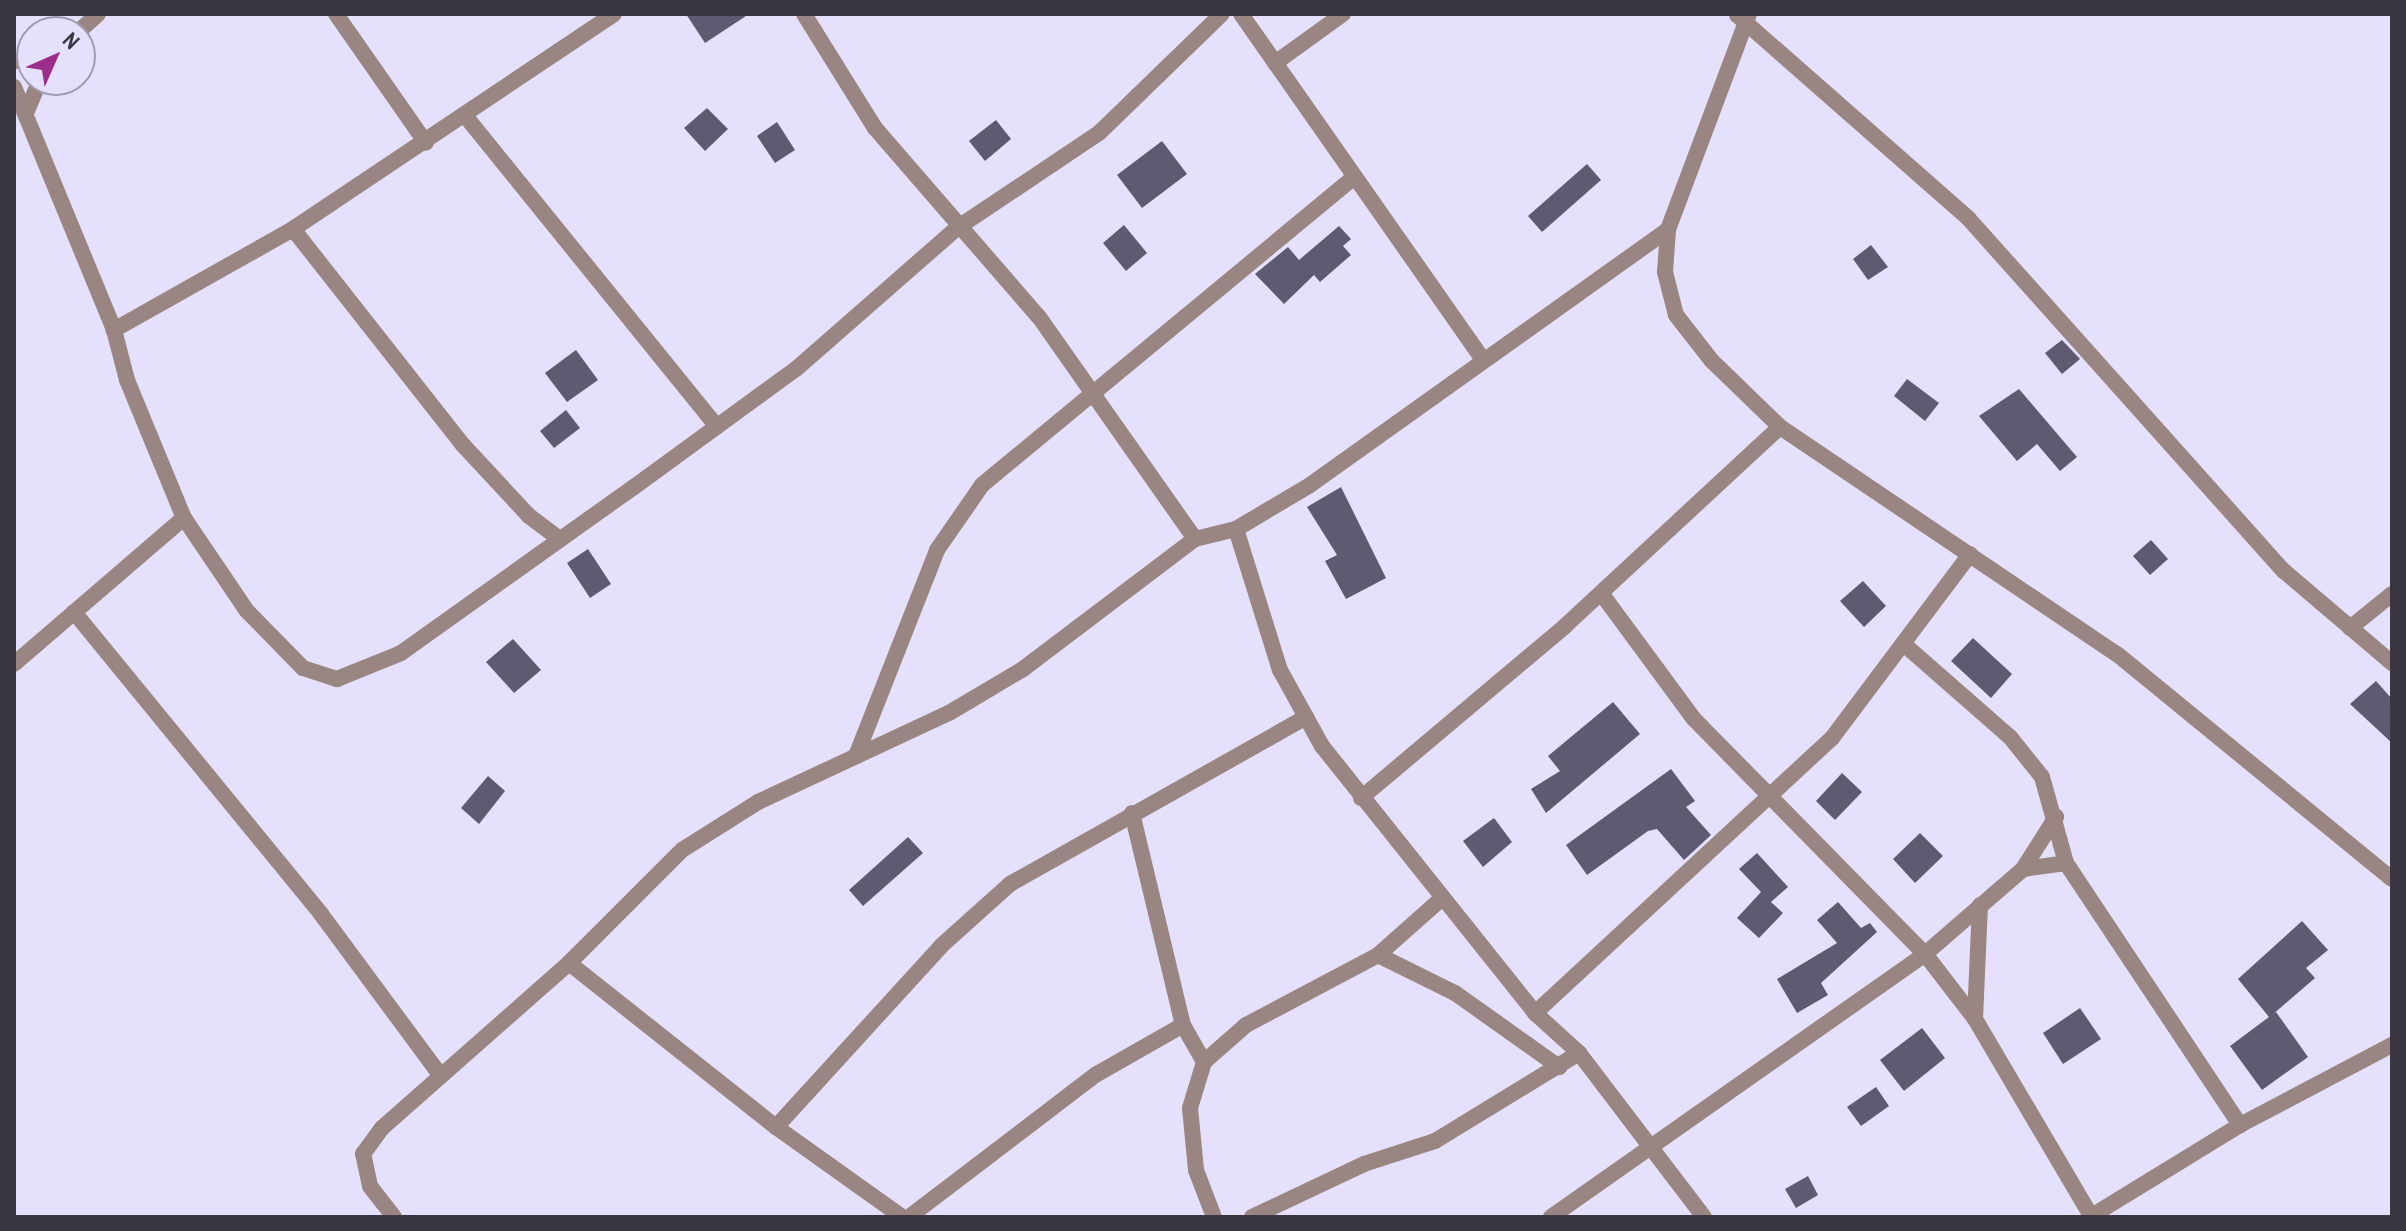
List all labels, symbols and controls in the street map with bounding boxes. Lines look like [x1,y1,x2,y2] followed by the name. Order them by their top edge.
[16,16,96,96] north arrow
[56,25,87,56] text: N

